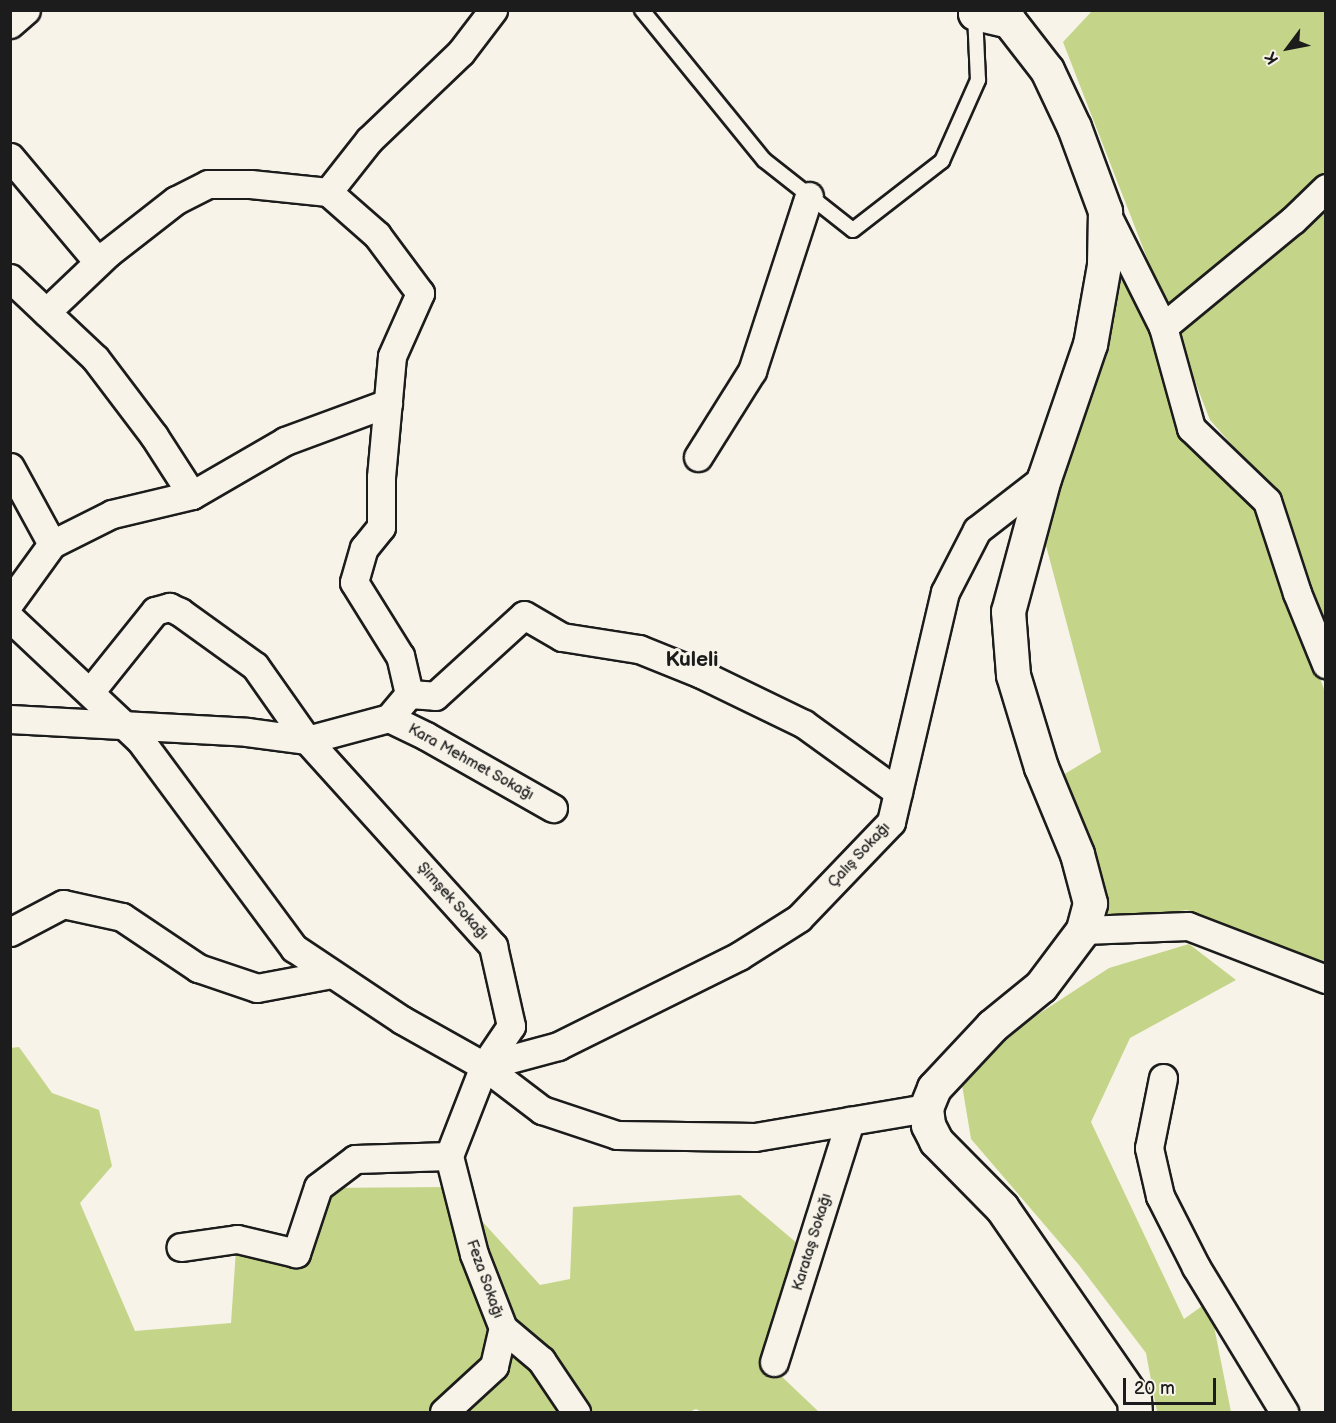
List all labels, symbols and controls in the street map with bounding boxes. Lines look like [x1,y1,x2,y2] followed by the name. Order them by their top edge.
[1258,18,1318,78] north arrow
[1261,48,1283,67] text: K
[666,647,718,673] district label: Kuleli
[405,720,537,804] street label: Kara Mehmet Sokağı
[824,819,894,891] street label: Çalış Sokağı
[413,859,493,943] street label: Şimşek Sokağı
[789,1191,835,1293] street label: Karataş Sokağı
[462,1237,508,1321] street label: Feza Sokağı
[1126,1366,1219,1404] scale bar
[1134,1378,1175,1399] text: 20 m

